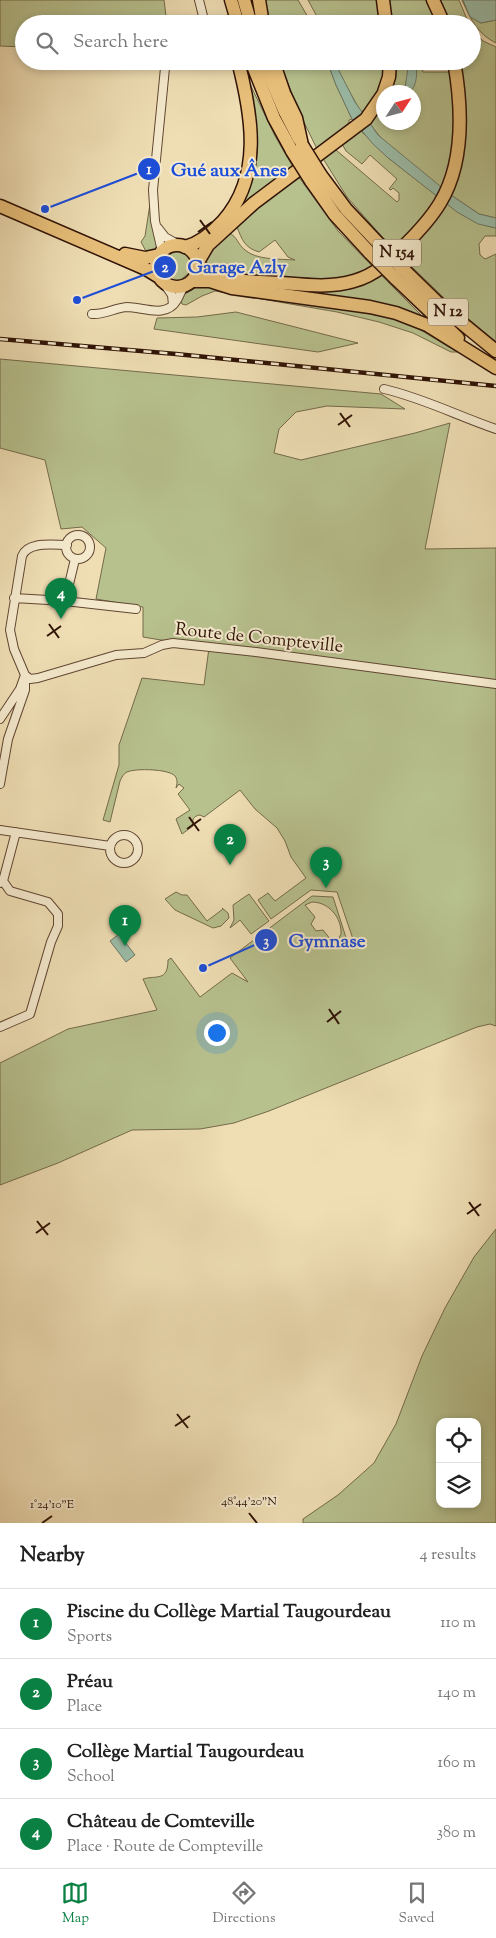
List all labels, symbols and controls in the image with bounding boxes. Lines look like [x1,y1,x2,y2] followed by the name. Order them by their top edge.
[15,15,481,70] search box
[33,29,61,57] icon: search
[73,29,168,56] text: Search here
[376,85,421,130] north arrow
[136,152,297,186] callout: Gué aux Ânes
[171,158,288,185] text: Gué aux Ânes
[146,160,152,181] text: 1
[373,240,421,266] road number: N 154
[153,250,297,284] callout: Garage Azly
[188,255,287,282] text: Garage Azly
[161,258,169,279] text: 2
[428,298,468,326] road number: N 12
[45,578,77,619] pin: 4
[174,617,344,661] street label: Route de Compteville
[214,824,246,865] pin: 2
[310,847,342,888] pin: 3
[109,905,141,946] pin: 1
[253,923,375,957] callout: Gymnase
[288,929,366,956] text: Gymnase
[263,932,269,953] text: 3
[204,1020,230,1046] your location
[436,1418,481,1508] map controls
[436,1418,481,1463] button: locate
[436,1463,481,1508] button: layers
[221,1493,277,1511] text: 48°44'20"N
[30,1496,75,1514] text: 1°24'10"E
[20,1541,85,1571] text: Nearby
[420,1544,476,1567] text: 4 results
[67,1599,391,1626] text: Piscine du Collège Martial Taugourdeau
[33,1612,39,1635] text: 1
[440,1612,476,1635] text: 110 m
[67,1626,112,1649] text: Sports
[67,1669,113,1696] text: Préau
[32,1682,40,1705] text: 2
[438,1682,476,1705] text: 140 m
[67,1696,102,1719] text: Place
[67,1739,304,1766] text: Collège Martial Taugourdeau
[33,1752,39,1775] text: 3
[438,1752,476,1775] text: 160 m
[67,1766,115,1789] text: School
[67,1809,255,1836] text: Château de Comteville
[32,1822,40,1845] text: 4
[436,1822,476,1845] text: 380 m
[67,1836,263,1859] text: Place · Route de Compteville
[61,1879,89,1929] tab: Map
[212,1879,276,1929] tab: Directions
[399,1879,434,1929] tab: Saved

